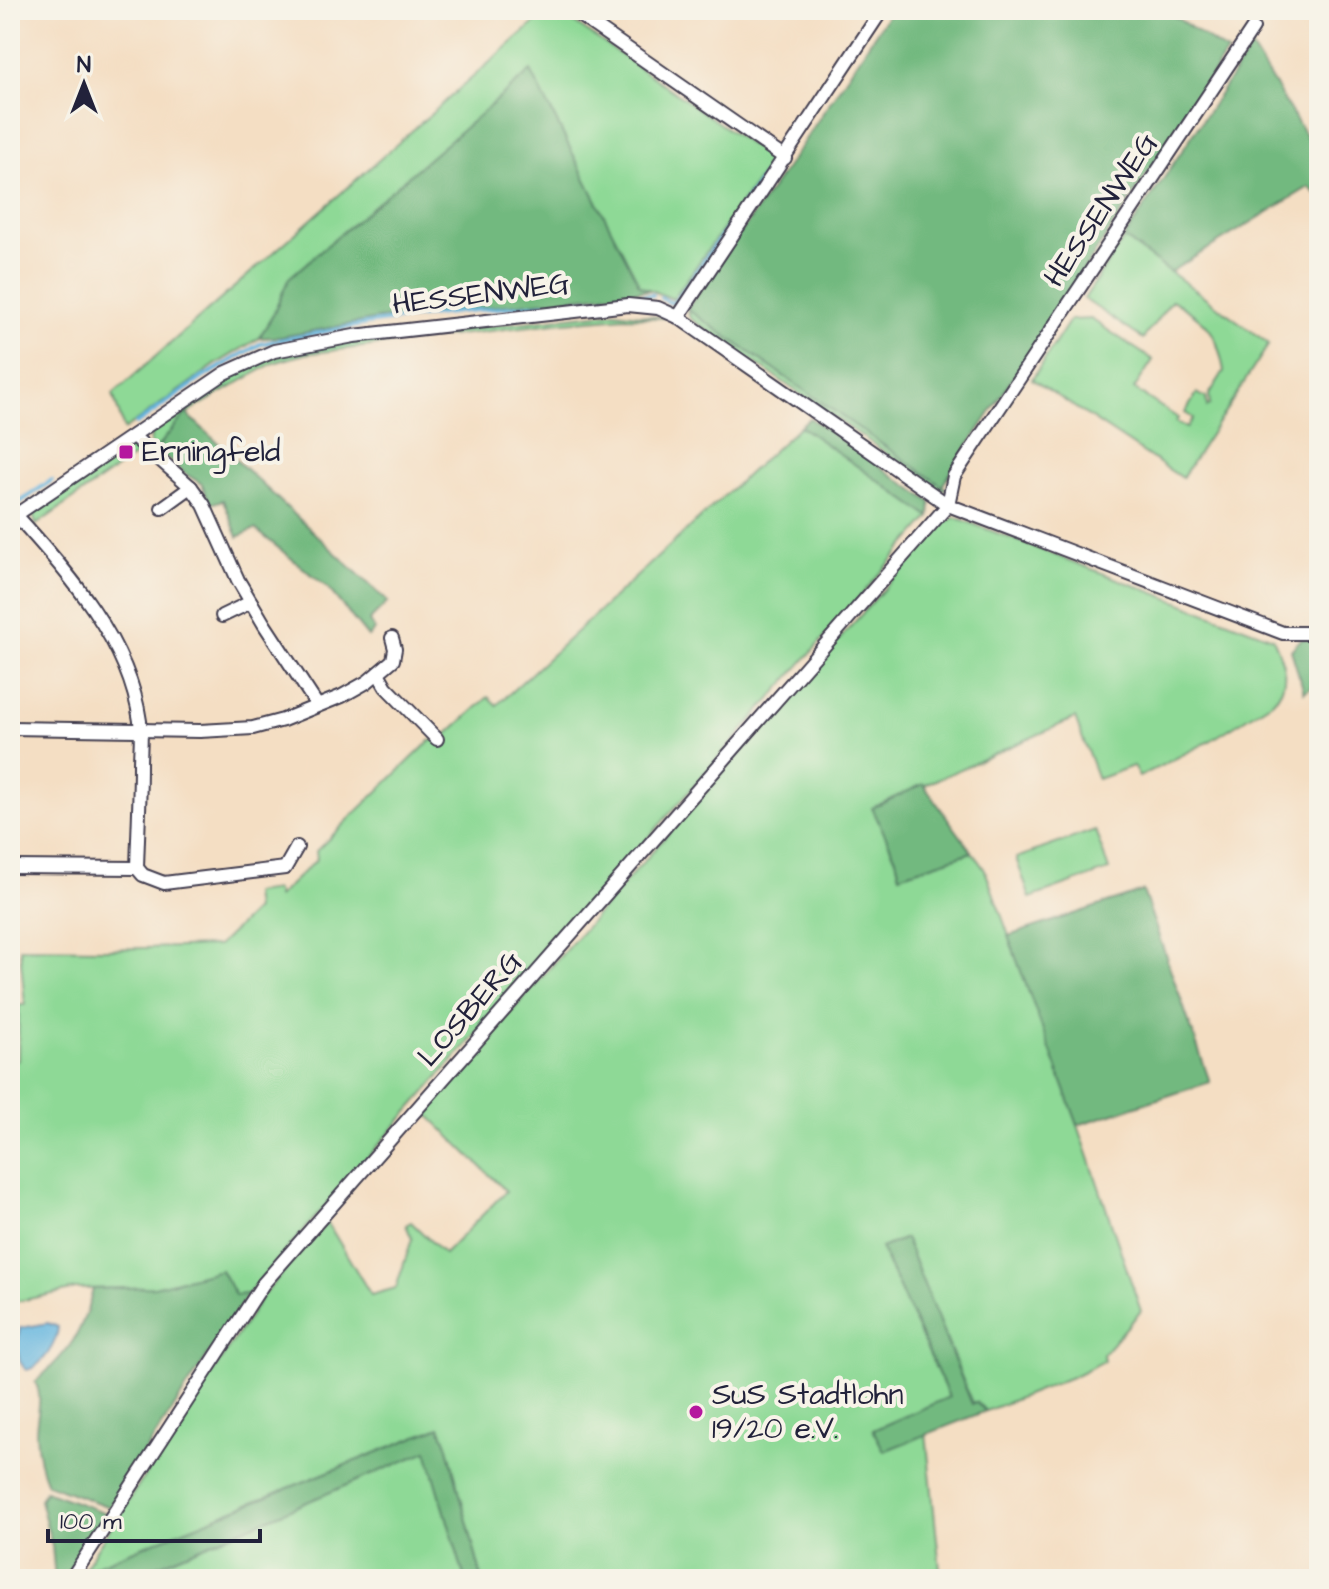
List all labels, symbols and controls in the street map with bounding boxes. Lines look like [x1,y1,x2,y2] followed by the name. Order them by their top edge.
[44,44,124,124] north arrow
[77,50,91,81] text: N
[1034,124,1168,295] street label: HESSENWEG
[390,262,572,326] street label: HESSENWEG
[142,431,280,474] place label: Erningfeld
[117,443,135,461] marker: Erningfeld
[408,942,532,1076] street label: LOSBERG
[712,1374,903,1450] place label: SuS Stadtlohn 19/20 e.V.
[687,1403,705,1421] marker: SuS Stadtlohn 19/20 e.V.
[48,1493,260,1543] scale bar
[60,1505,122,1539] text: 100 m

